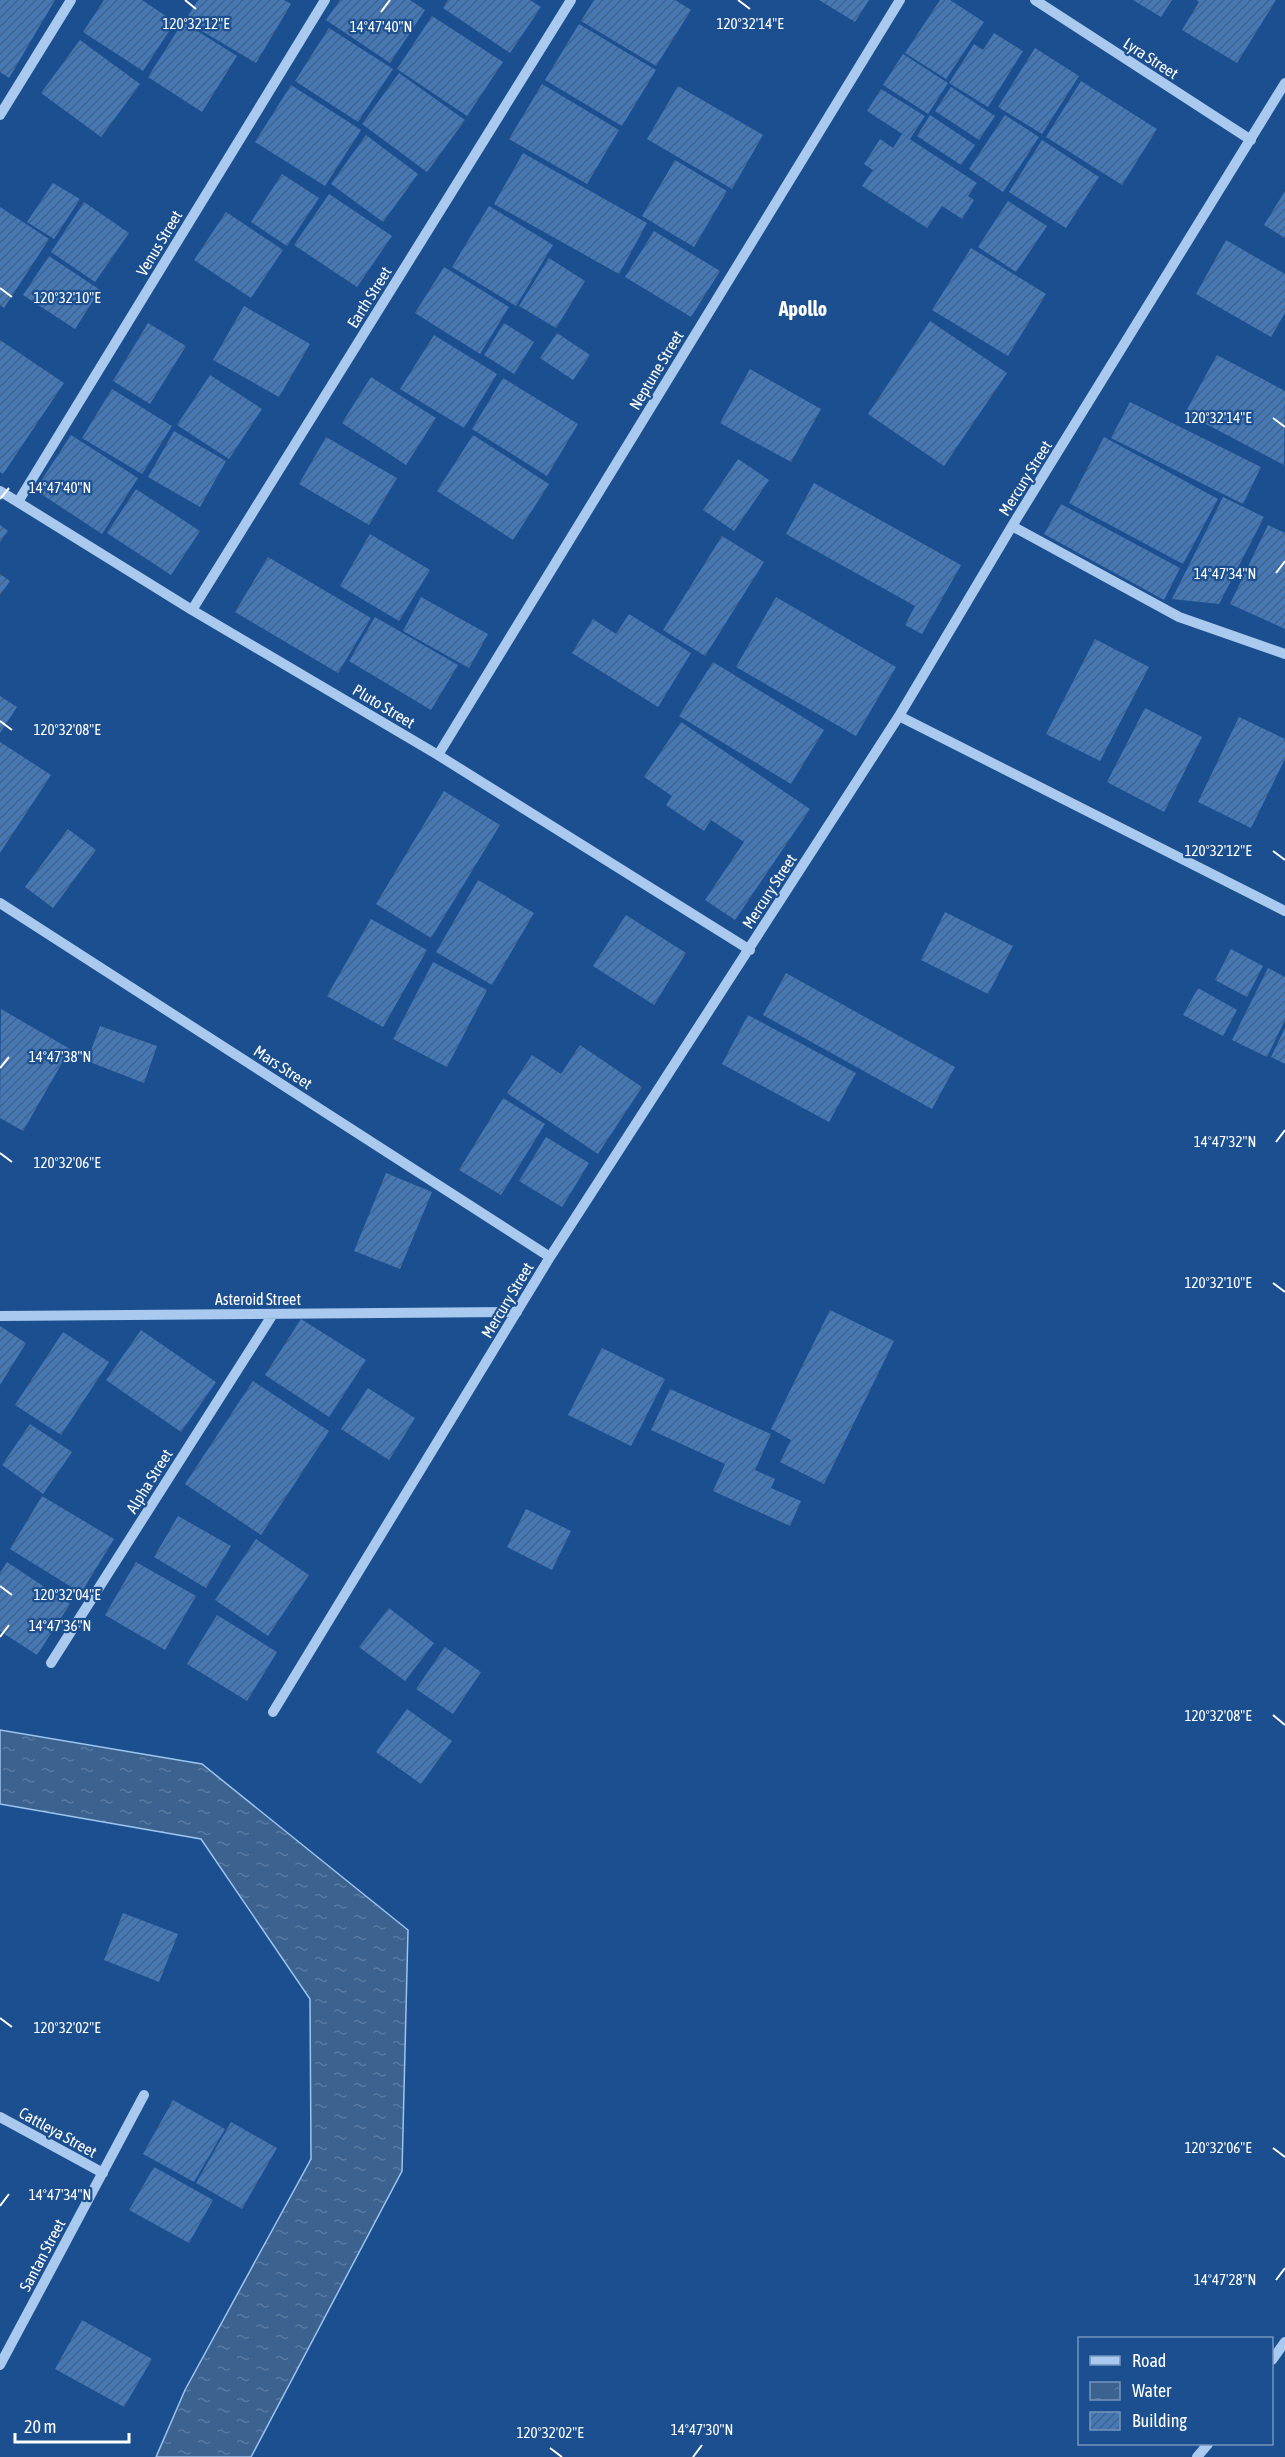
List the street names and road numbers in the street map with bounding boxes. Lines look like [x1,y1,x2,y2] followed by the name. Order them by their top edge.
[1120,34,1182,83] street label: Lyra Street
[132,207,186,279] street label: Venus Street
[343,263,395,331] street label: Earth Street
[625,327,688,413] street label: Neptune Street
[995,437,1056,519] street label: Mercury Street
[350,680,419,732] street label: Pluto Street
[738,850,801,932] street label: Mercury Street
[250,1042,316,1093] street label: Mars Street
[477,1259,538,1342] street label: Mercury Street
[215,1290,301,1308] street label: Asteroid Street
[122,1445,177,1517] street label: Alpha Street
[15,2103,100,2162] street label: Cattleya Street
[16,2216,69,2294] street label: Santan Street

